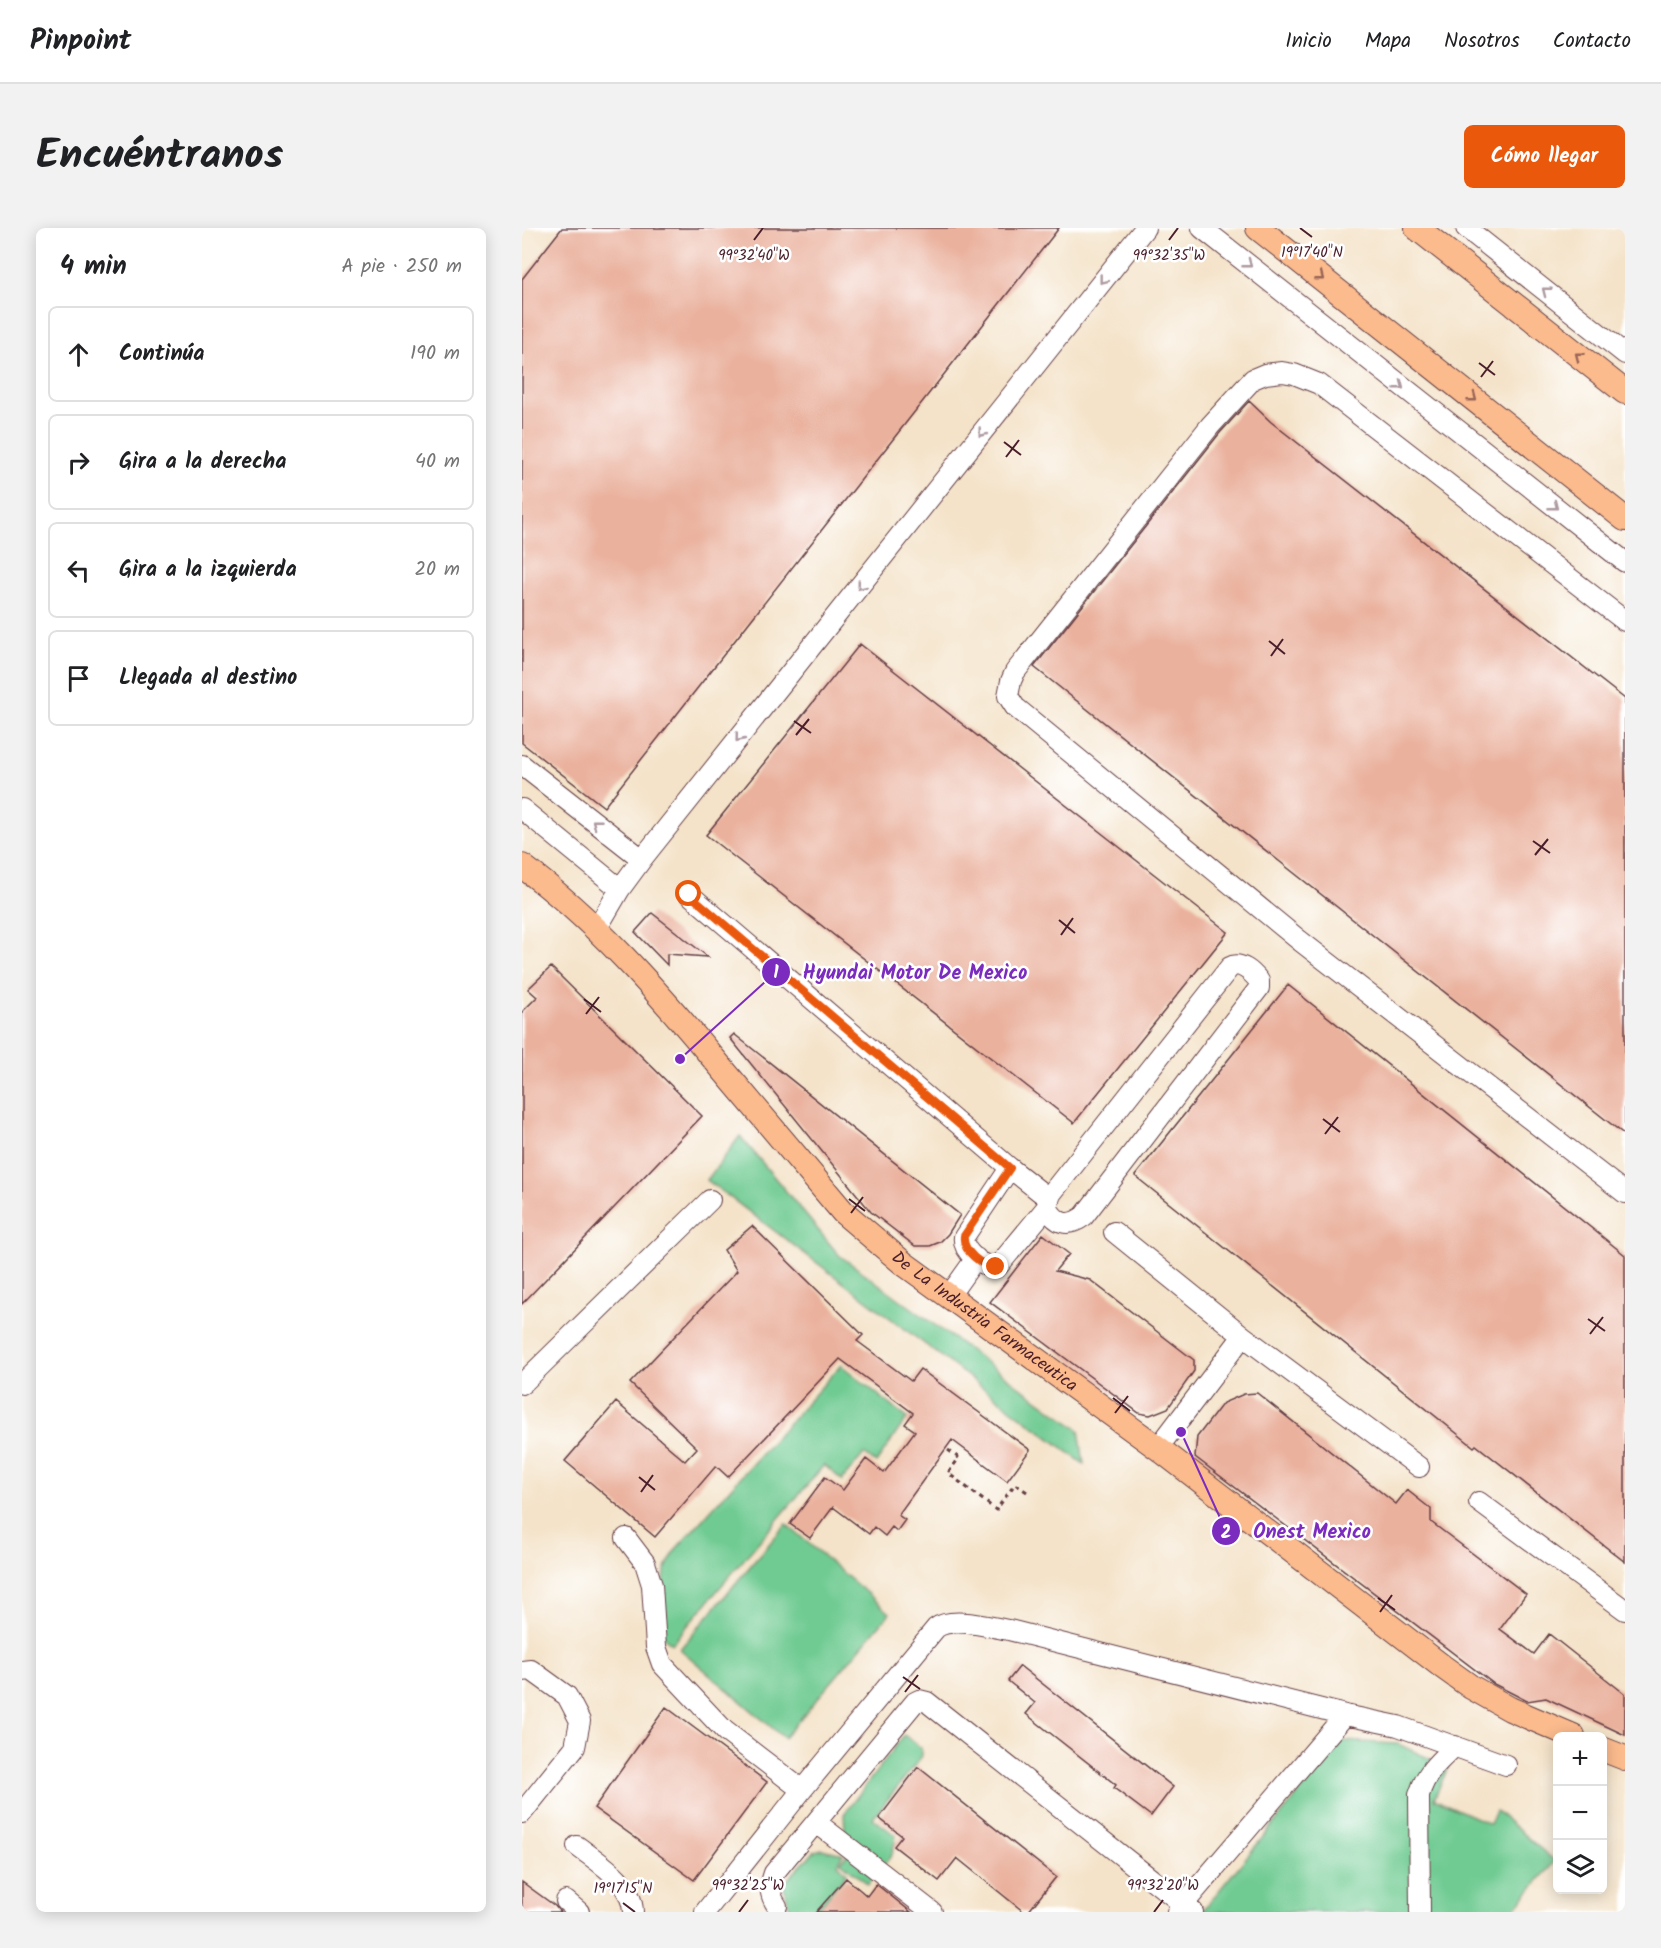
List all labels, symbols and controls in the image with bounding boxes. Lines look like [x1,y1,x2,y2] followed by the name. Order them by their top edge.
[30,19,131,64] text: Pinpoint
[1285,25,1332,58] text: Inicio
[1365,25,1411,58] text: Mapa
[1444,25,1520,58] text: Nosotros
[1553,25,1631,58] text: Contacto
[36,123,283,190] text: Encuéntranos
[1464,125,1625,188] button: Cómo llegar
[1281,241,1343,265] text: 19°17'40"N
[718,244,790,268] text: 99°32'40"W
[1133,244,1206,268] text: 99°32'35"W
[60,246,127,288] text: 4 min
[341,251,462,283] text: A pie · 250 m
[1241,257,1252,268] one-way arrow
[1313,270,1324,281] one-way arrow
[1100,273,1111,284] one-way arrow
[1542,288,1553,299] one-way arrow
[119,337,204,372] text: Continúa
[62,338,95,371] icon: ahead
[410,338,460,370] text: 190 m
[1575,352,1586,363] one-way arrow
[1394,378,1405,389] one-way arrow
[1466,391,1477,402] one-way arrow
[979,426,990,437] one-way arrow
[119,445,286,480] text: Gira a la derecha
[62,446,95,479] icon: right
[415,446,460,478] text: 40 m
[1547,499,1558,510] one-way arrow
[119,553,297,588] text: Gira a la izquierda
[62,554,95,587] icon: left
[414,554,460,586] text: 20 m
[858,579,869,590] one-way arrow
[119,661,297,696] text: Llegada al destino
[62,662,95,695] icon: arrive
[736,731,747,742] one-way arrow
[592,819,603,830] one-way arrow
[675,880,701,906] route start
[761,953,1040,991] callout: Hyundai Motor De Mexico
[803,958,1027,990] text: Hyundai Motor De Mexico
[773,959,779,988] text: 1
[884,1244,1084,1400] street label: De La Industria Farmaceutica
[982,1253,1008,1279] route end
[1211,1512,1383,1550] callout: Onest Mexico
[1253,1517,1371,1549] text: Onest Mexico
[1221,1519,1231,1548] text: 2
[1553,1732,1607,1894] map controls
[1553,1732,1607,1786] button: +
[1553,1786,1607,1840] button: −
[1553,1840,1607,1894] button: layers
[712,1874,785,1898] text: 99°32'25"W
[1127,1874,1199,1898] text: 99°32'20"W
[594,1877,652,1901] text: 19°17'15"N

